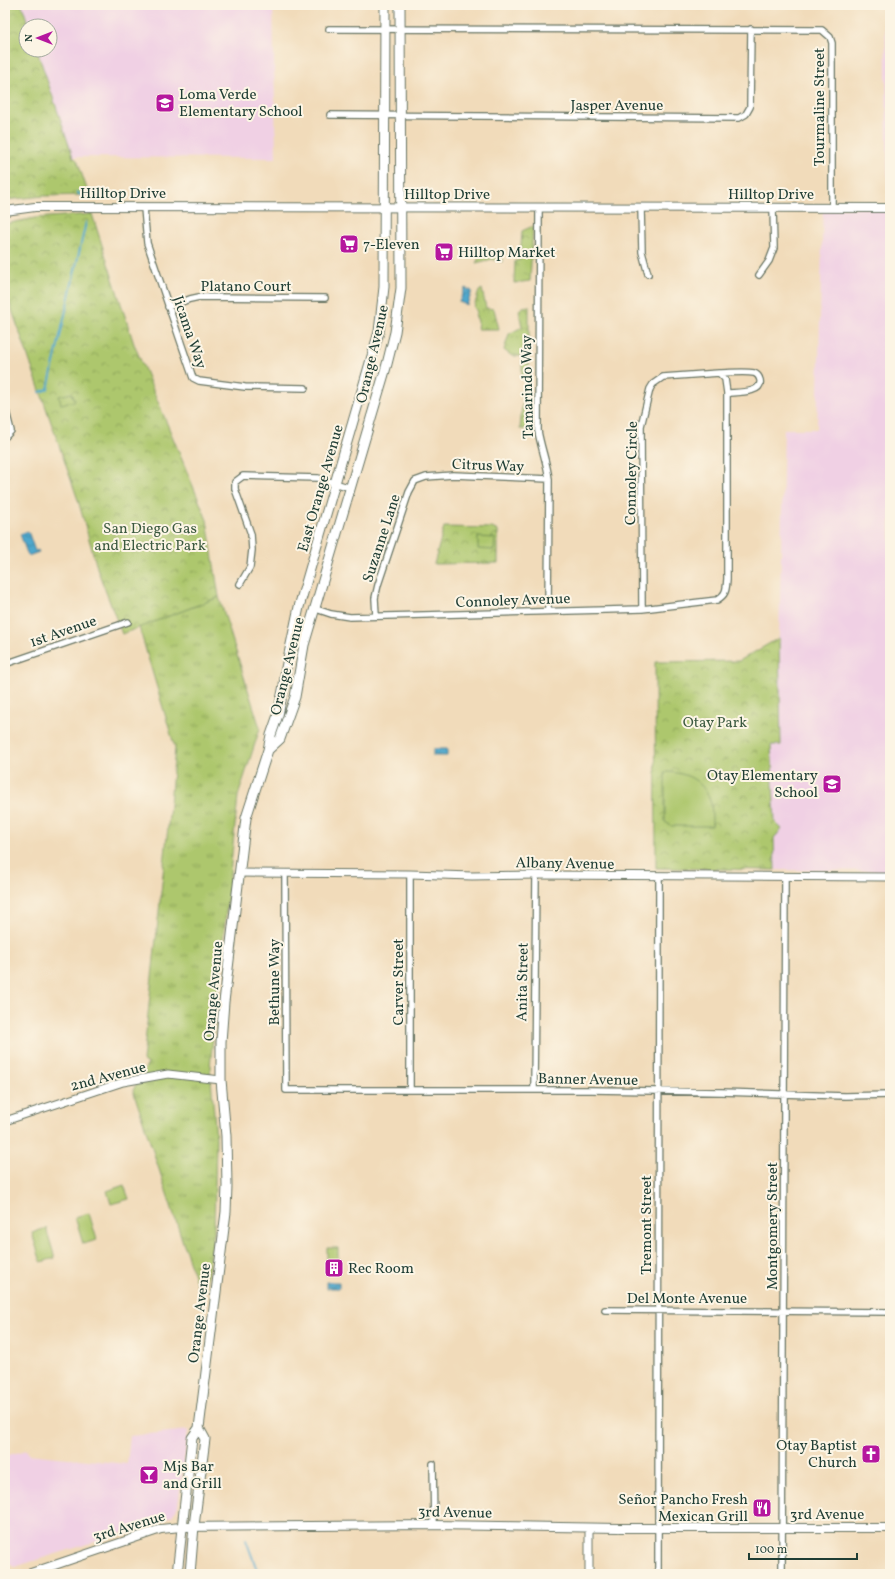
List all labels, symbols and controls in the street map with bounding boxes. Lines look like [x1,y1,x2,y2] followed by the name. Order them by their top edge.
[18,18,58,58] north arrow
[22,34,37,42] text: N
[810,48,831,166] street label: Tourmaline Street
[179,85,302,123] place label: Loma Verde Elementary School
[154,92,176,114] school or university icon: Loma Verde Elementary School
[571,96,663,117] street label: Jasper Avenue
[80,184,166,205] street label: Hilltop Drive
[404,185,490,206] street label: Hilltop Drive
[728,185,814,206] street label: Hilltop Drive
[338,233,360,255] supermarket icon: 7-Eleven
[363,235,420,256] place label: 7-Eleven
[433,241,455,263] supermarket icon: Hilltop Market
[458,243,556,264] place label: Hilltop Market
[201,277,291,298] street label: Platano Court
[166,293,211,372] street label: Jicama Way
[352,303,395,406] street label: Orange Avenue
[517,335,540,439] street label: Tamarindo Way
[621,421,644,525] street label: Connoley Circle
[293,422,350,555] street label: East Orange Avenue
[451,455,525,478] street label: Citrus Way
[358,492,407,585] street label: Suzanne Lane
[94,519,206,557] park label: San Diego Gas and Electric Park
[455,589,571,614] street label: Connoley Avenue
[27,611,100,654] street label: 1st Avenue
[266,615,311,718] street label: Orange Avenue
[683,713,747,734] park label: Otay Park
[707,766,818,804] place label: Otay Elementary School
[821,773,843,795] school or university icon: Otay Elementary School
[515,853,615,876] street label: Albany Avenue
[389,938,410,1026] street label: Carver Street
[265,939,286,1025] street label: Bethune Way
[200,940,229,1042] street label: Orange Avenue
[512,942,535,1022] street label: Anita Street
[68,1057,149,1098] street label: 2nd Avenue
[538,1069,638,1092] street label: Banner Avenue
[763,1162,784,1290] street label: Montgomery Street
[637,1175,658,1275] street label: Tremont Street
[323,1257,345,1279] building icon: Rec Room
[348,1259,414,1280] place label: Rec Room
[184,1262,217,1364] street label: Orange Avenue
[627,1289,747,1310] street label: Del Monte Avenue
[776,1436,857,1474] place label: Otay Baptist Church
[860,1443,882,1465] church icon: Otay Baptist Church
[163,1457,222,1495] place label: Mjs Bar and Grill
[138,1464,160,1486] bar icon: Mjs Bar and Grill
[618,1490,748,1528] place label: Señor Pancho Fresh Mexican Grill
[751,1497,773,1519] restaurant icon: Señor Pancho Fresh Mexican Grill
[418,1502,492,1525] street label: 3rd Avenue
[790,1505,864,1526] street label: 3rd Avenue
[91,1507,168,1548] street label: 3rd Avenue
[749,1535,857,1561] scale bar
[755,1542,788,1558] text: 100 m

